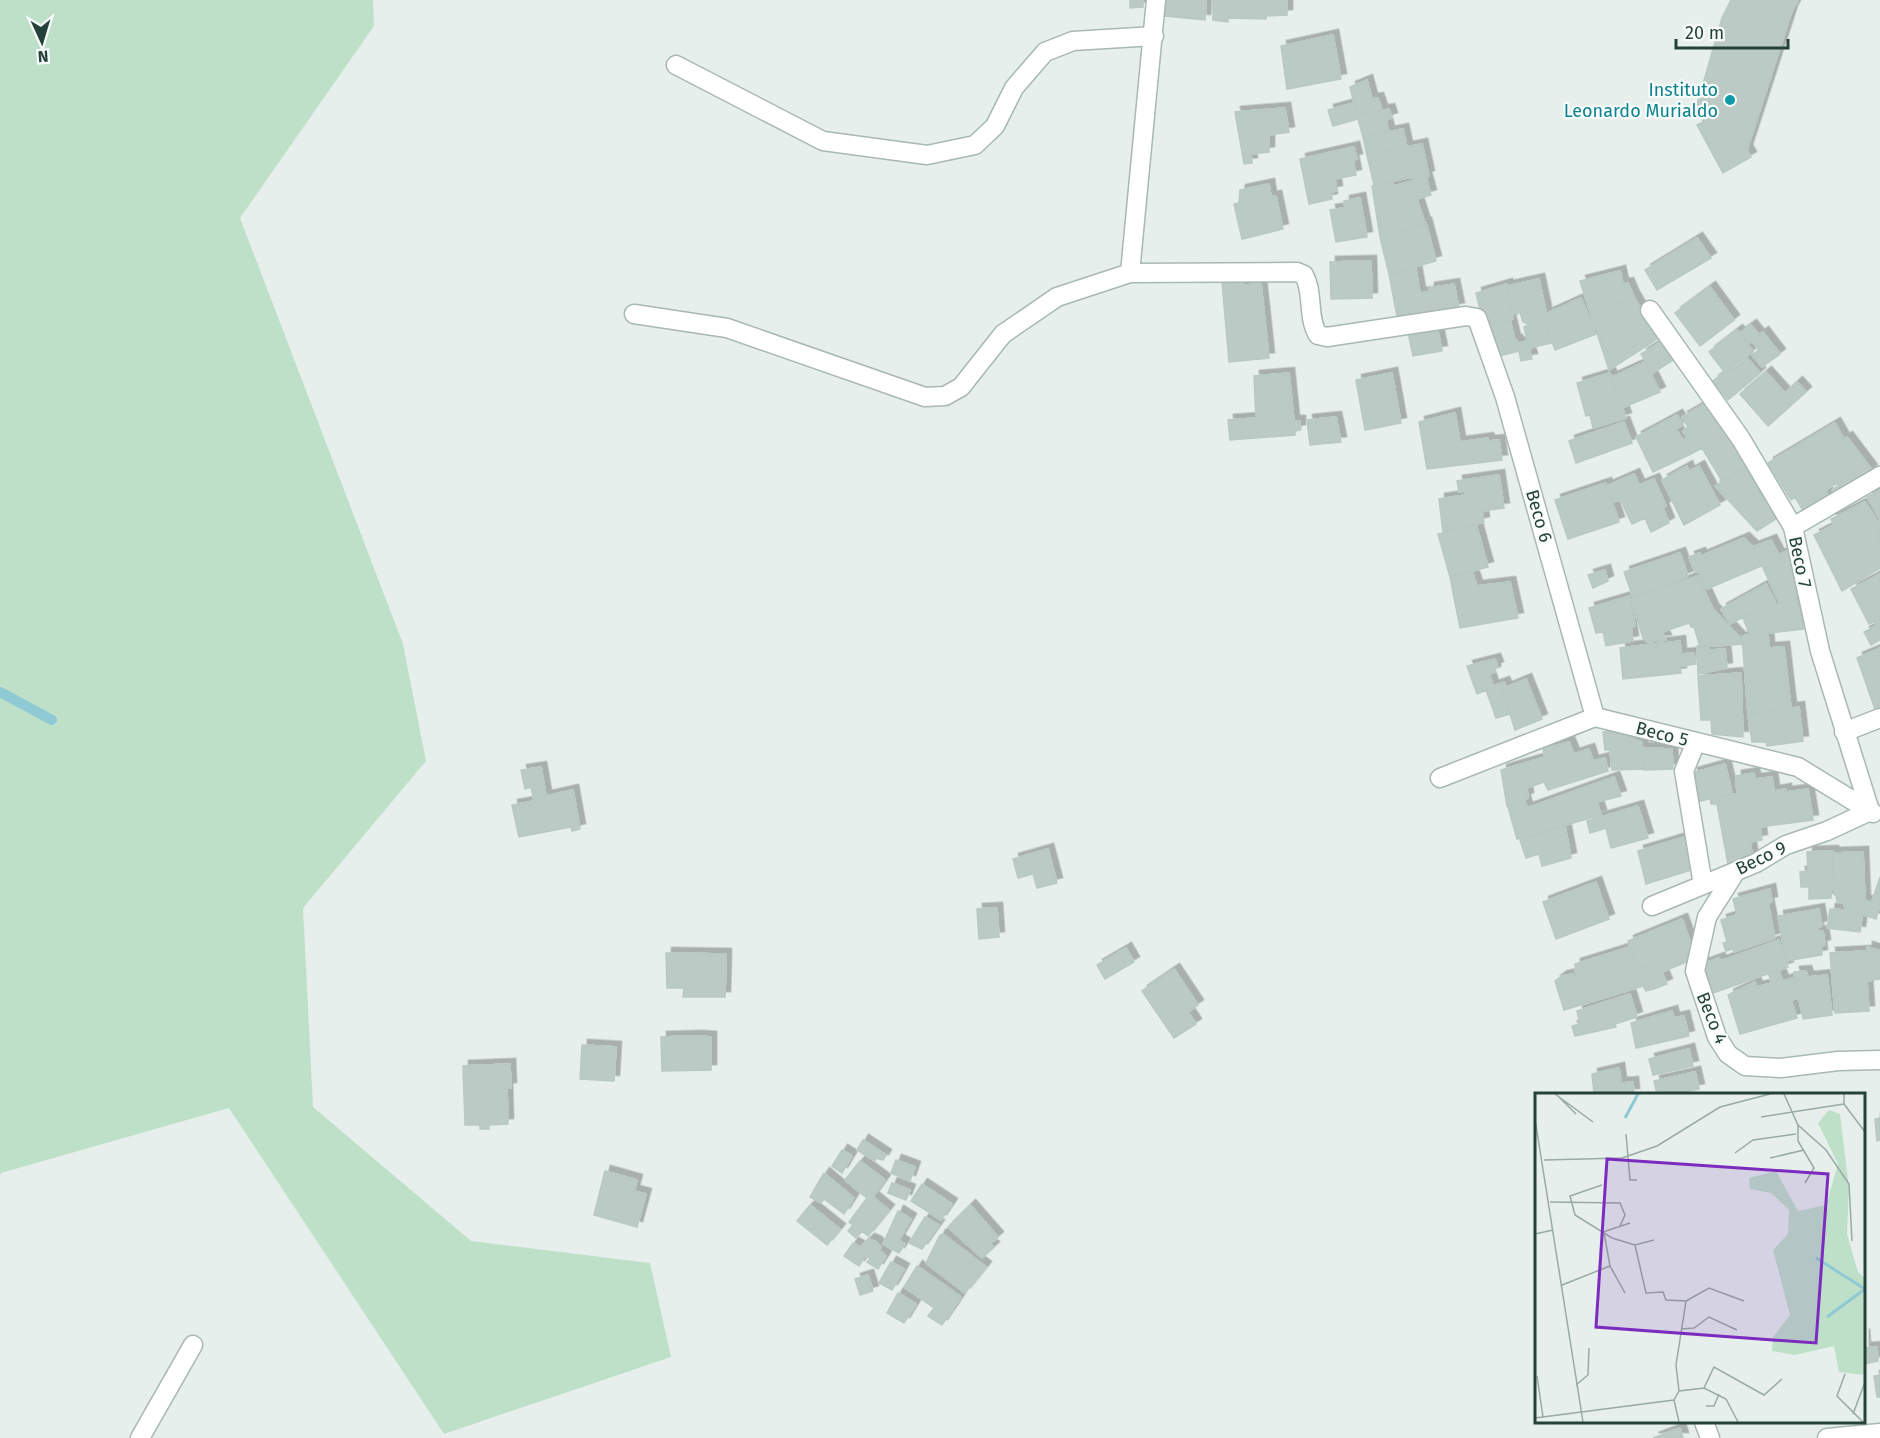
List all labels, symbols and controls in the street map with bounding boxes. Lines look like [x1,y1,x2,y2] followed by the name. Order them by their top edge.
[12,12,72,72] north arrow
[1676,12,1788,50] scale bar
[1685,22,1724,44] text: 20 m
[37,47,49,66] text: N
[1564,79,1718,122] place label: Instituto Leonardo Murialdo
[1723,93,1737,107] marker: Instituto Leonardo Murialdo
[1521,487,1557,545] street label: Beco 6
[1784,534,1816,590] street label: Beco 7
[1633,717,1691,751] street label: Beco 5
[1732,836,1790,880] street label: Beco 9
[1692,989,1732,1047] street label: Beco 4
[1535,1093,1865,1423] inset map

